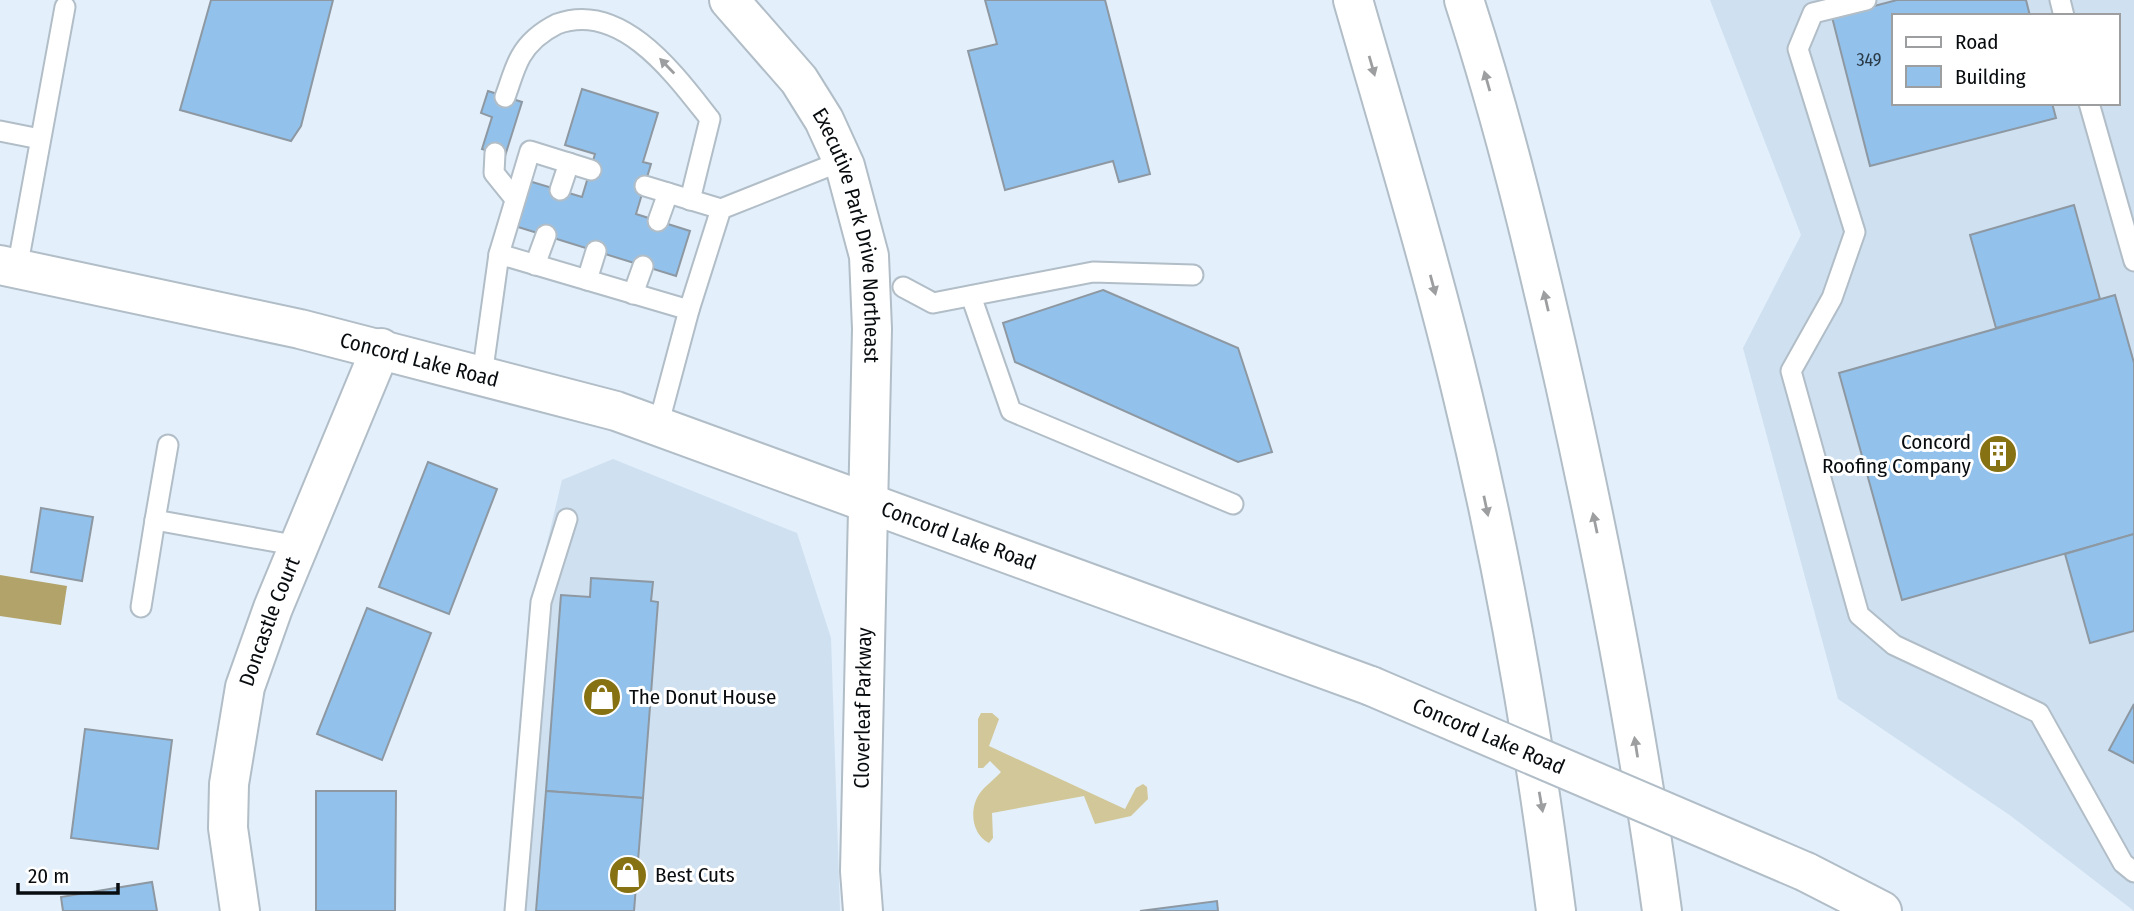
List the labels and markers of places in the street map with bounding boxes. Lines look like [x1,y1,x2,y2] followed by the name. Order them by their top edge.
[1822,429,1972,479] place label: Concord Roofing Company
[1977,433,2019,475] building icon: Concord Roofing Company
[581,676,623,718] shop icon: The Donut House
[629,684,776,710] place label: The Donut House
[607,854,649,896] shop icon: Best Cuts
[655,862,735,888] place label: Best Cuts

